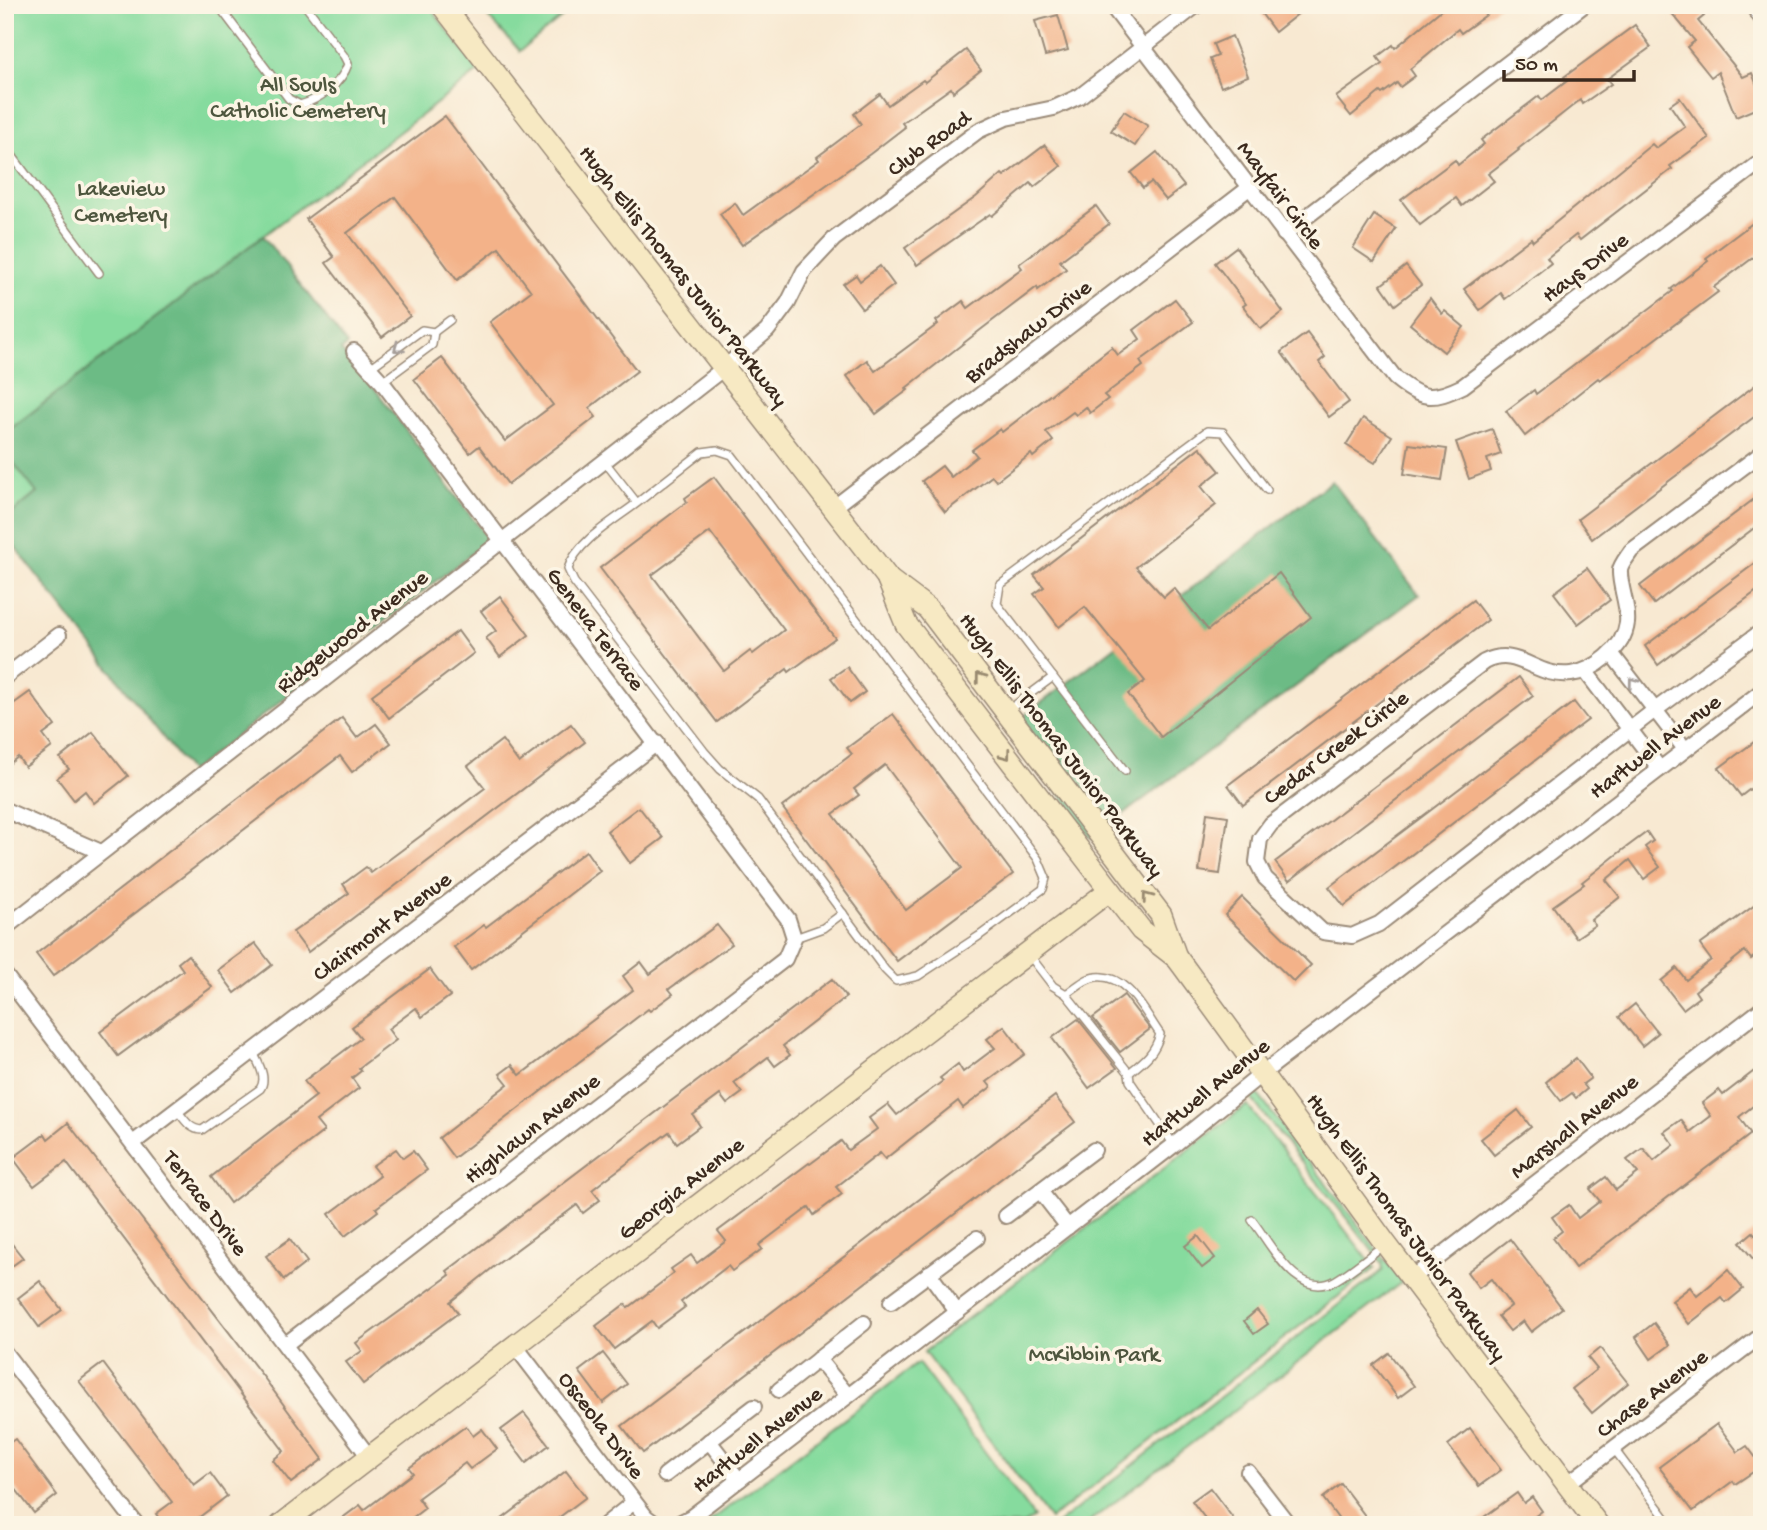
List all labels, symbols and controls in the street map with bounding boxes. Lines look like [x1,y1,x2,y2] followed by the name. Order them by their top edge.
[1504,38,1634,82] scale bar
[1515,54,1558,79] text: 50 m
[210,73,386,126] park label: All Souls Catholic Cemetery
[883,105,978,184] street label: Club Road
[1230,137,1329,257] street label: Mayfair Circle
[572,141,793,413] street label: Hugh Ellis Thomas Junior Parkway
[74,177,168,230] park label: Lakeview Cemetery
[1538,227,1636,310] street label: Hays Drive
[960,274,1099,391] street label: Bradshaw Drive
[393,339,406,352] one-way arrow
[539,563,650,698] street label: Geneva Terrace
[272,564,435,700] street label: Ridgewood Avenue
[952,608,1169,884] street label: Hugh Ellis Thomas Junior Parkway
[975,673,988,685] one-way arrow
[1628,677,1641,690] one-way arrow
[1259,685,1416,812] street label: Cedar Creek Circle
[1585,689,1728,806] street label: Hartwell Avenue
[998,747,1011,759] one-way arrow
[308,866,459,989] street label: Clairmont Avenue
[1143,892,1156,905] one-way arrow
[1136,1033,1277,1154] street label: Hartwell Avenue
[460,1068,607,1191] street label: Highlawn Avenue
[1506,1069,1646,1186] street label: Marshall Avenue
[1299,1089,1511,1367] street label: Hugh Ellis Thomas Junior Parkway
[614,1132,751,1247] street label: Georgia Avenue
[155,1144,253,1263] street label: Terrace Drive
[1029,1343,1162,1370] park label: McKibbin Park
[1592,1343,1715,1445] street label: Chase Avenue
[551,1367,650,1486] street label: Osceola Drive
[688,1381,830,1500] street label: Hartwell Avenue

